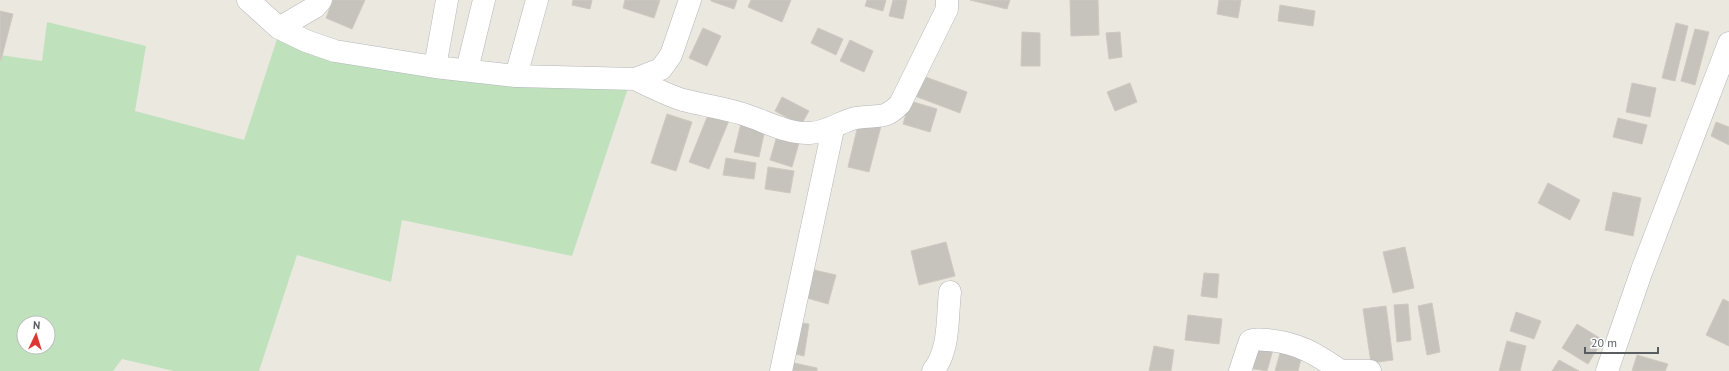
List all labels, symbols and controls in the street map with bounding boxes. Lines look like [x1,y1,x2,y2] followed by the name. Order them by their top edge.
[16,315,56,355] north arrow
[33,318,41,332] text: N
[1585,329,1658,355] scale bar
[1591,335,1617,350] text: 20 m

